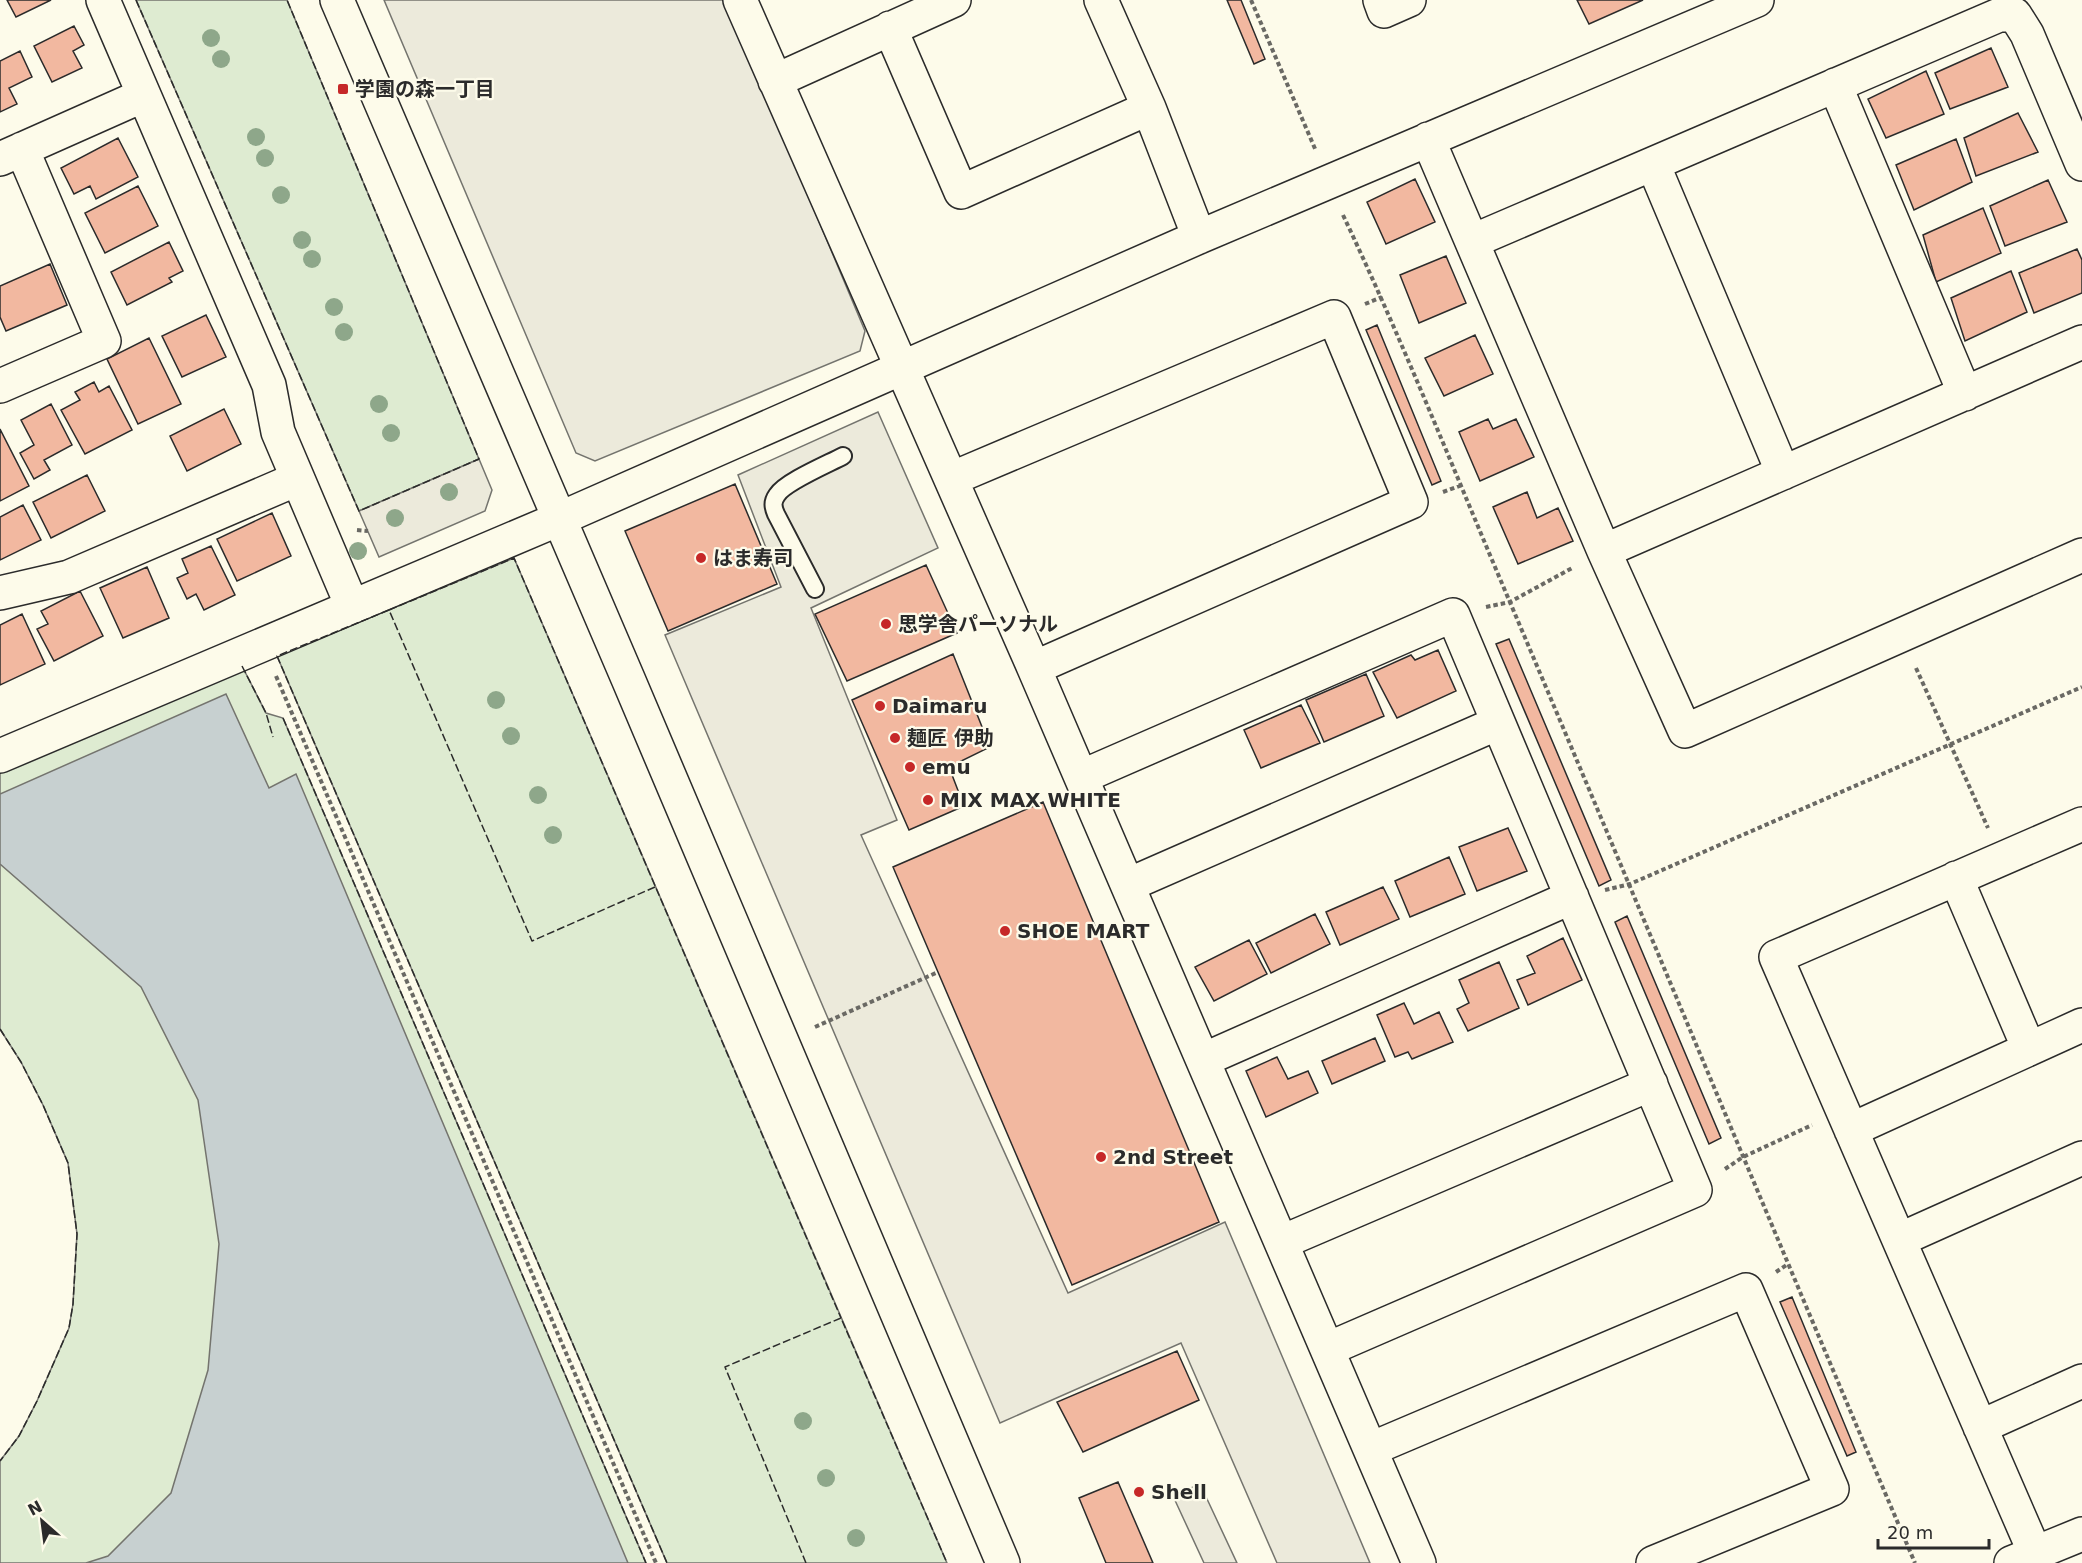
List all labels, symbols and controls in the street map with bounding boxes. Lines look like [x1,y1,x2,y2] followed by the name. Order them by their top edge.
[355,77,495,101] place label: 学園の森一丁目
[336,82,350,96] marker: 学園の森一丁目
[713,546,793,570] place label: はま寿司
[694,551,708,565] marker: はま寿司
[898,612,1058,636] place label: 思学舎パーソナル
[879,617,893,631] marker: 思学舎パーソナル
[892,694,987,718] place label: Daimaru
[873,699,887,713] marker: Daimaru
[907,726,994,750] place label: 麺匠 伊助
[888,731,902,745] marker: 麺匠 伊助
[922,755,971,779] place label: emu
[903,760,917,774] marker: emu
[940,788,1121,812] place label: MIX MAX WHITE
[921,793,935,807] marker: MIX MAX WHITE
[1017,919,1150,943] place label: SHOE MART
[998,924,1012,938] marker: SHOE MART
[1113,1145,1233,1169] place label: 2nd Street
[1094,1150,1108,1164] marker: 2nd Street
[1151,1480,1207,1504] place label: Shell
[1132,1485,1146,1499] marker: Shell
[12,1491,72,1551] north arrow
[25,1497,46,1520] text: N
[1878,1512,1989,1550] scale bar
[1887,1522,1933,1543] text: 20 m

